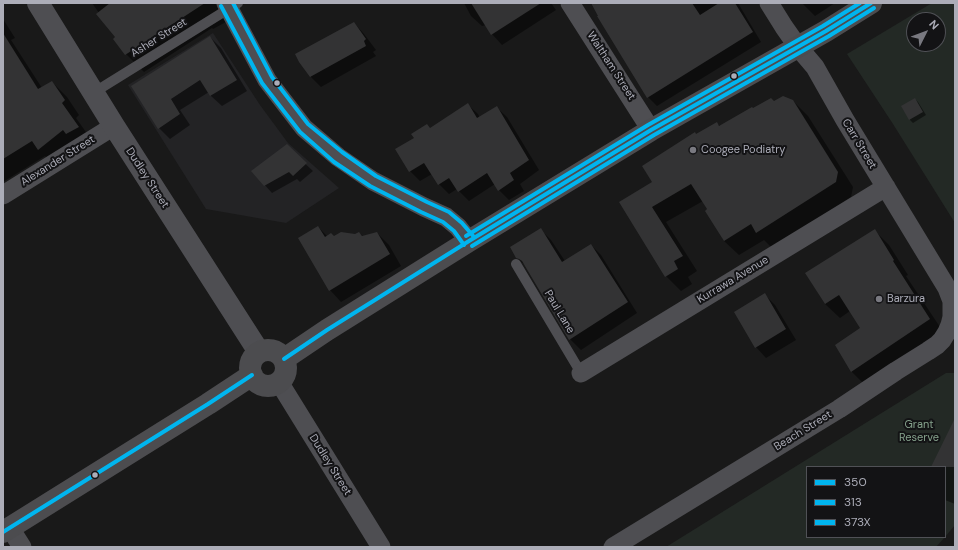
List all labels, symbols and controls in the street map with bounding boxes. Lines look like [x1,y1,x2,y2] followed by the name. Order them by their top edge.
[906,12,946,52] north arrow
[129,16,189,60] street label: Asher Street
[926,17,942,32] text: N
[584,29,638,103] street label: Waltham Street
[729,71,739,81] unlabelled marker
[272,78,282,88] unlabelled marker
[839,117,879,171] street label: Carr Street
[19,133,97,189] street label: Alexander Street
[701,143,785,157] place label: Coogee Podiatry
[123,145,171,211] street label: Dudley Street
[688,145,698,155] marker: Coogee Podiatry
[695,253,771,307] street label: Kurrawa Avenue
[541,288,577,336] street label: Paul Lane
[887,292,925,306] place label: Barzura
[874,294,884,304] marker: Barzura
[772,408,834,454] street label: Beach Street
[899,418,939,444] park label: Grant Reserve
[306,432,354,498] street label: Dudley Street
[806,466,946,538] legend
[90,470,100,480] unlabelled marker
[844,474,867,490] text: 350
[844,494,862,510] text: 313
[844,514,871,530] text: 373X

